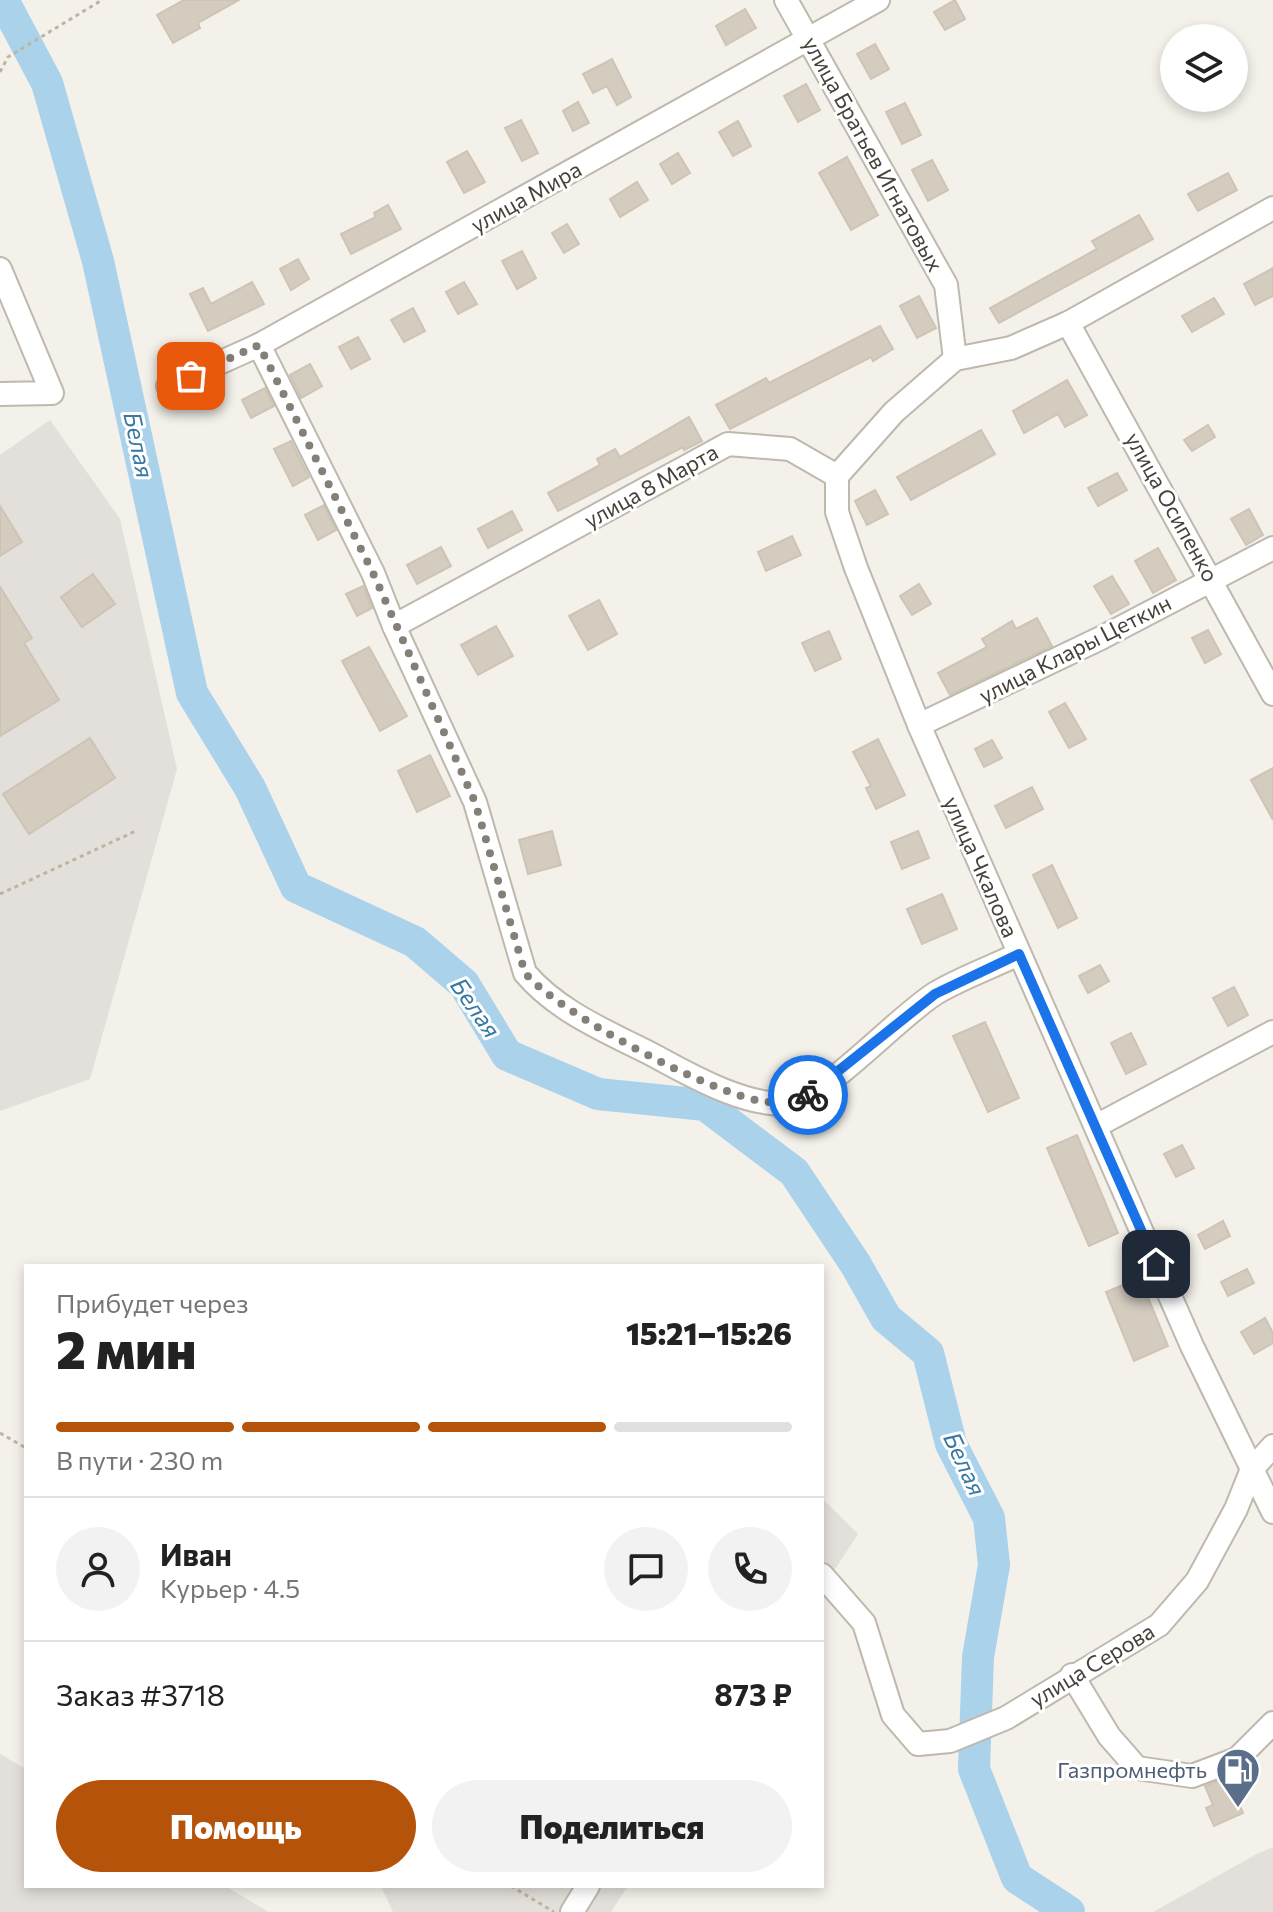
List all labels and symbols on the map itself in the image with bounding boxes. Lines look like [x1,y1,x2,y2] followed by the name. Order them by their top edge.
[798,32,949,276] street label: улица Братьев Игнатовых
[466,155,586,238] street label: улица Мира
[157,342,225,410] pin
[118,409,161,480] water label: Белая
[1120,427,1225,586] street label: улица Осипенко
[579,438,722,533] street label: улица 8 Марта
[974,588,1175,709] street label: улица Клары Цеткин
[938,792,1025,941] street label: улица Чкалова
[445,972,507,1043] water label: Белая
[768,1055,848,1135] courier
[1122,1230,1190,1298] pin
[938,1427,993,1500] water label: Белая
[1025,1617,1159,1712] street label: улица Серова
[1214,1746,1262,1809] fuel station icon: Газпромнефть
[1057,1756,1207,1783] place label: Газпромнефть

